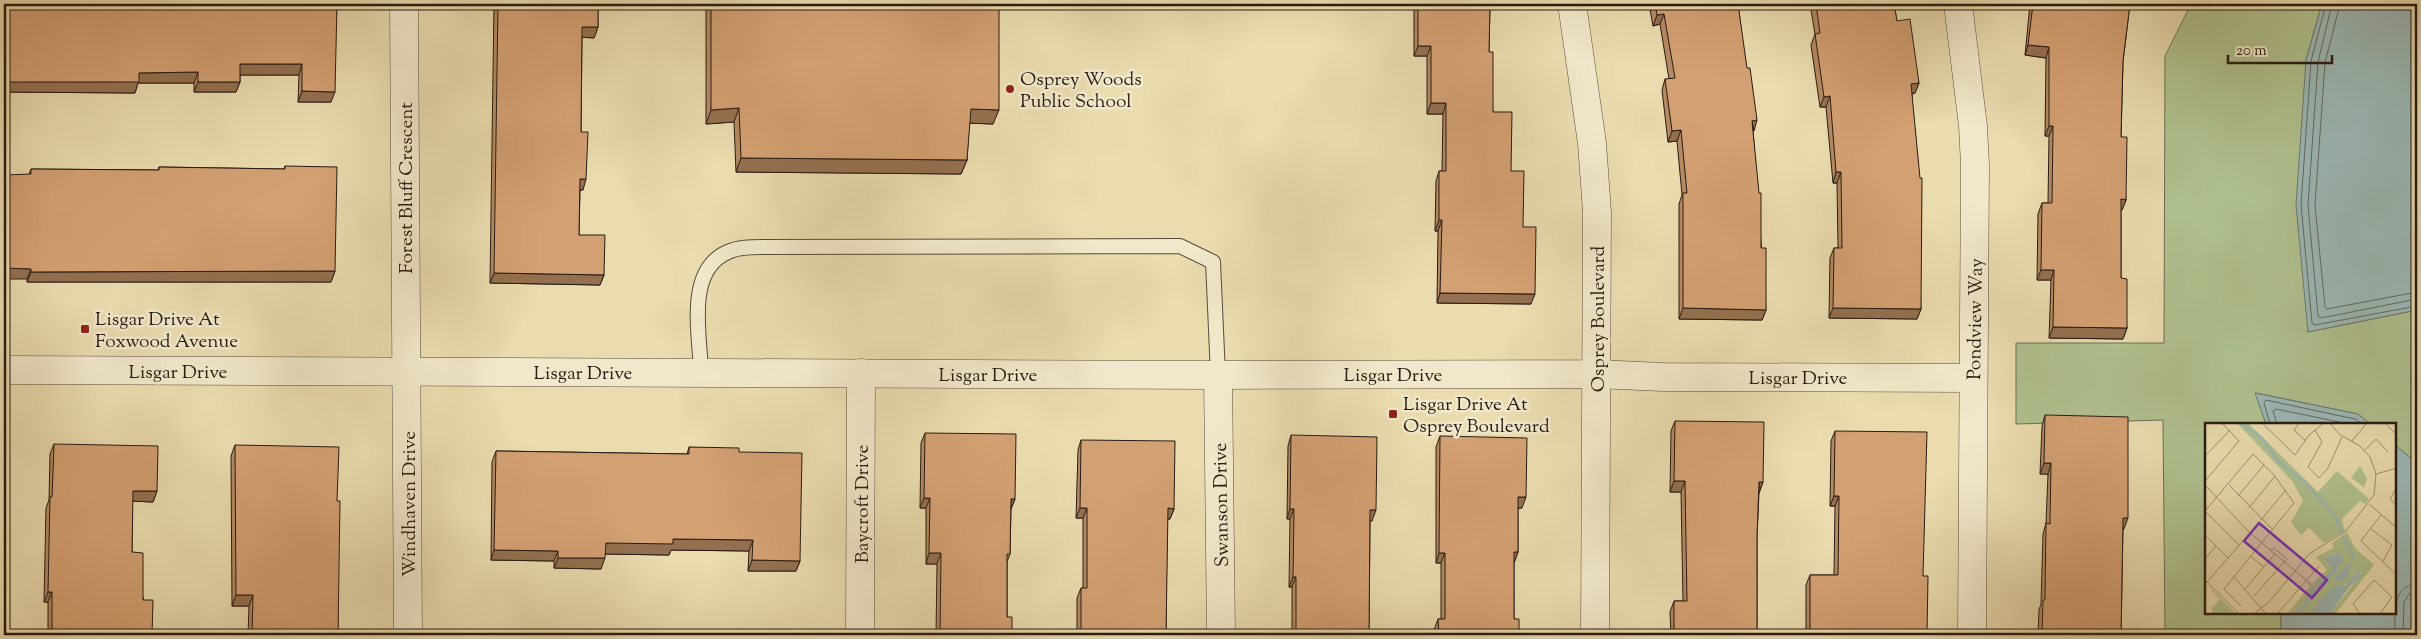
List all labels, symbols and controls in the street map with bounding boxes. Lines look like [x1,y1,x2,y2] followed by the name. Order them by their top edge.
[2228,32,2332,64] scale bar
[2236,41,2267,62] text: 20 m
[1020,67,1142,116] place label: Osprey Woods Public School
[1004,83,1016,95] marker: Osprey Woods Public School
[394,102,421,274] street label: Forest Bluff Crescent
[1586,245,1613,392] street label: Osprey Boulevard
[1962,257,1991,380] street label: Pondview Way
[95,307,238,356] place label: Lisgar Drive At Foxwood Avenue
[79,323,91,335] marker: Lisgar Drive At Foxwood Avenue
[129,360,228,387] street label: Lisgar Drive
[534,361,633,388] street label: Lisgar Drive
[939,363,1038,390] street label: Lisgar Drive
[1344,363,1443,390] street label: Lisgar Drive
[1749,366,1848,393] street label: Lisgar Drive
[1403,392,1550,441] place label: Lisgar Drive At Osprey Boulevard
[1387,408,1399,420] marker: Lisgar Drive At Osprey Boulevard
[2205,423,2396,614] inset map
[397,431,424,577] street label: Windhaven Drive
[1208,442,1237,567] street label: Swanson Drive
[850,445,877,563] street label: Baycroft Drive

